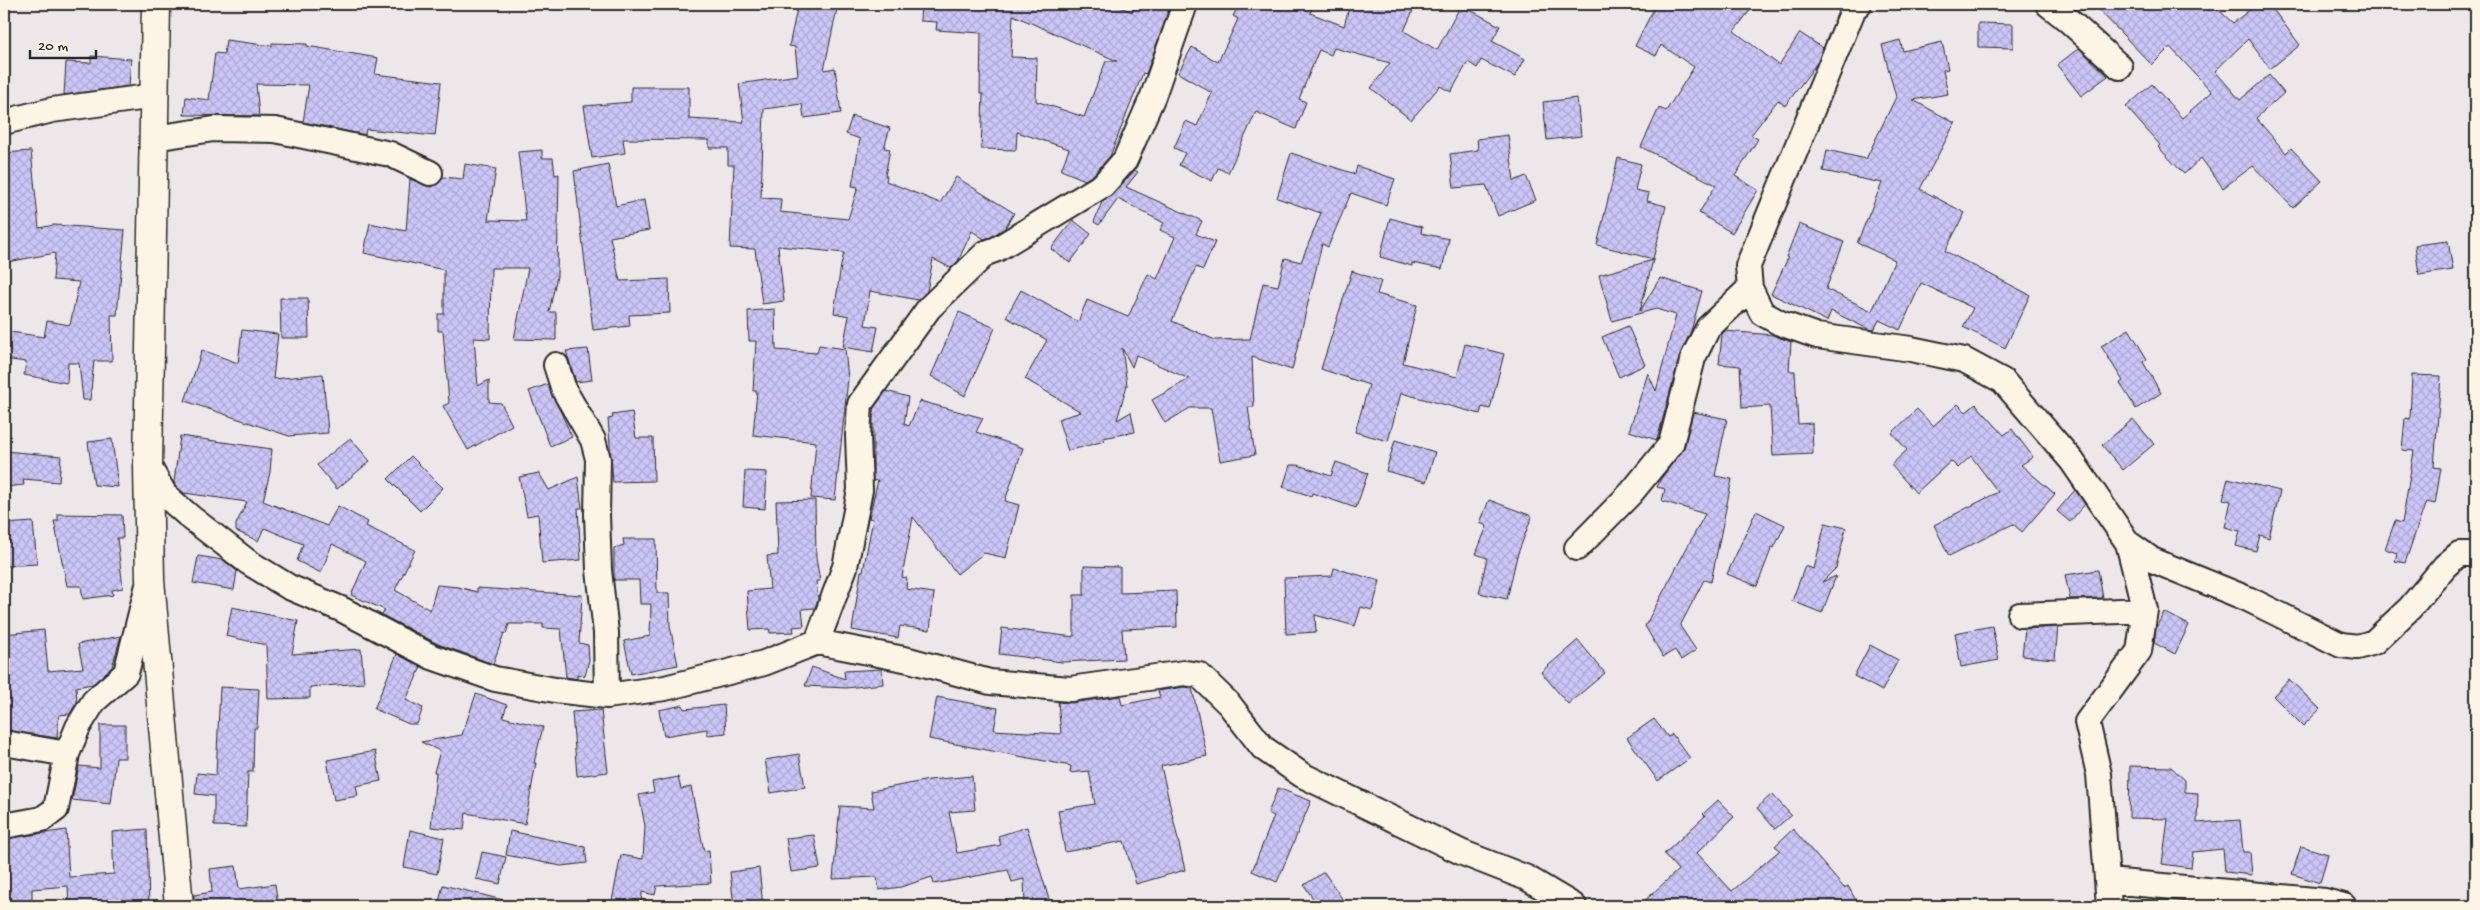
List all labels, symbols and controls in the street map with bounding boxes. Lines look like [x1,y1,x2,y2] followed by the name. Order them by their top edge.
[30,28,96,60] scale bar
[38,38,68,56] text: 20 m

